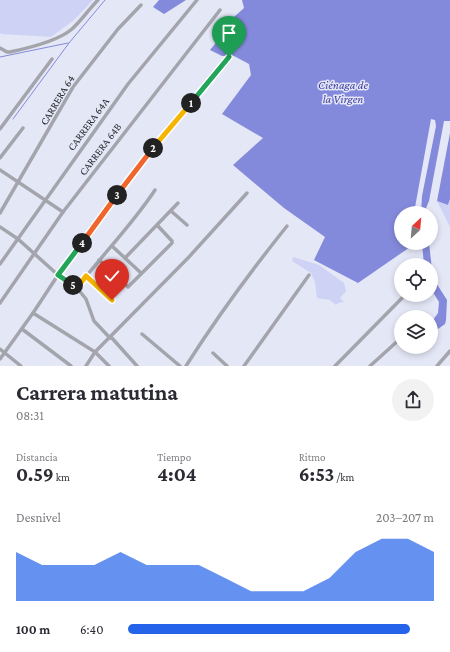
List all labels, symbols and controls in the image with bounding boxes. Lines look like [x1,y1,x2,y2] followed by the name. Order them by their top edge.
[212,16,246,57] pin
[218,22,240,44] icon: arrive
[37,73,77,127] street label: CARRERA 64
[318,78,368,106] water label: Ciénaga de la Virgen
[181,93,201,113] pin: 1
[65,95,112,153] street label: CARRERA 64A
[189,97,193,109] text: 1
[77,121,123,177] street label: CARRERA 64B
[143,138,163,158] pin: 2
[150,142,156,154] text: 2
[107,185,127,205] pin: 3
[114,189,120,201] text: 3
[394,206,438,250] north arrow
[394,206,438,354] map controls
[72,233,92,253] pin: 4
[79,237,85,249] text: 4
[394,258,438,302] button: locate
[95,259,129,300] pin
[101,265,123,287] icon: check
[63,275,83,295] pin: 5
[70,279,76,291] text: 5
[394,310,438,354] button: layers
[392,379,434,421] button: share
[16,380,178,405] text: Carrera matutina
[16,408,44,423] text: 08:31
[16,451,58,463] text: Distancia
[157,451,191,463] text: Tiempo
[299,451,326,463] text: Ritmo
[16,463,54,485] text: 0.59
[157,463,197,485] text: 4:04
[299,463,334,485] text: 6:53
[54,471,70,483] text: km
[334,471,354,483] text: /km
[16,510,61,525] text: Desnivel
[376,510,434,525] text: 203–207 m
[16,622,50,637] text: 100 m
[80,622,104,637] text: 6:40

